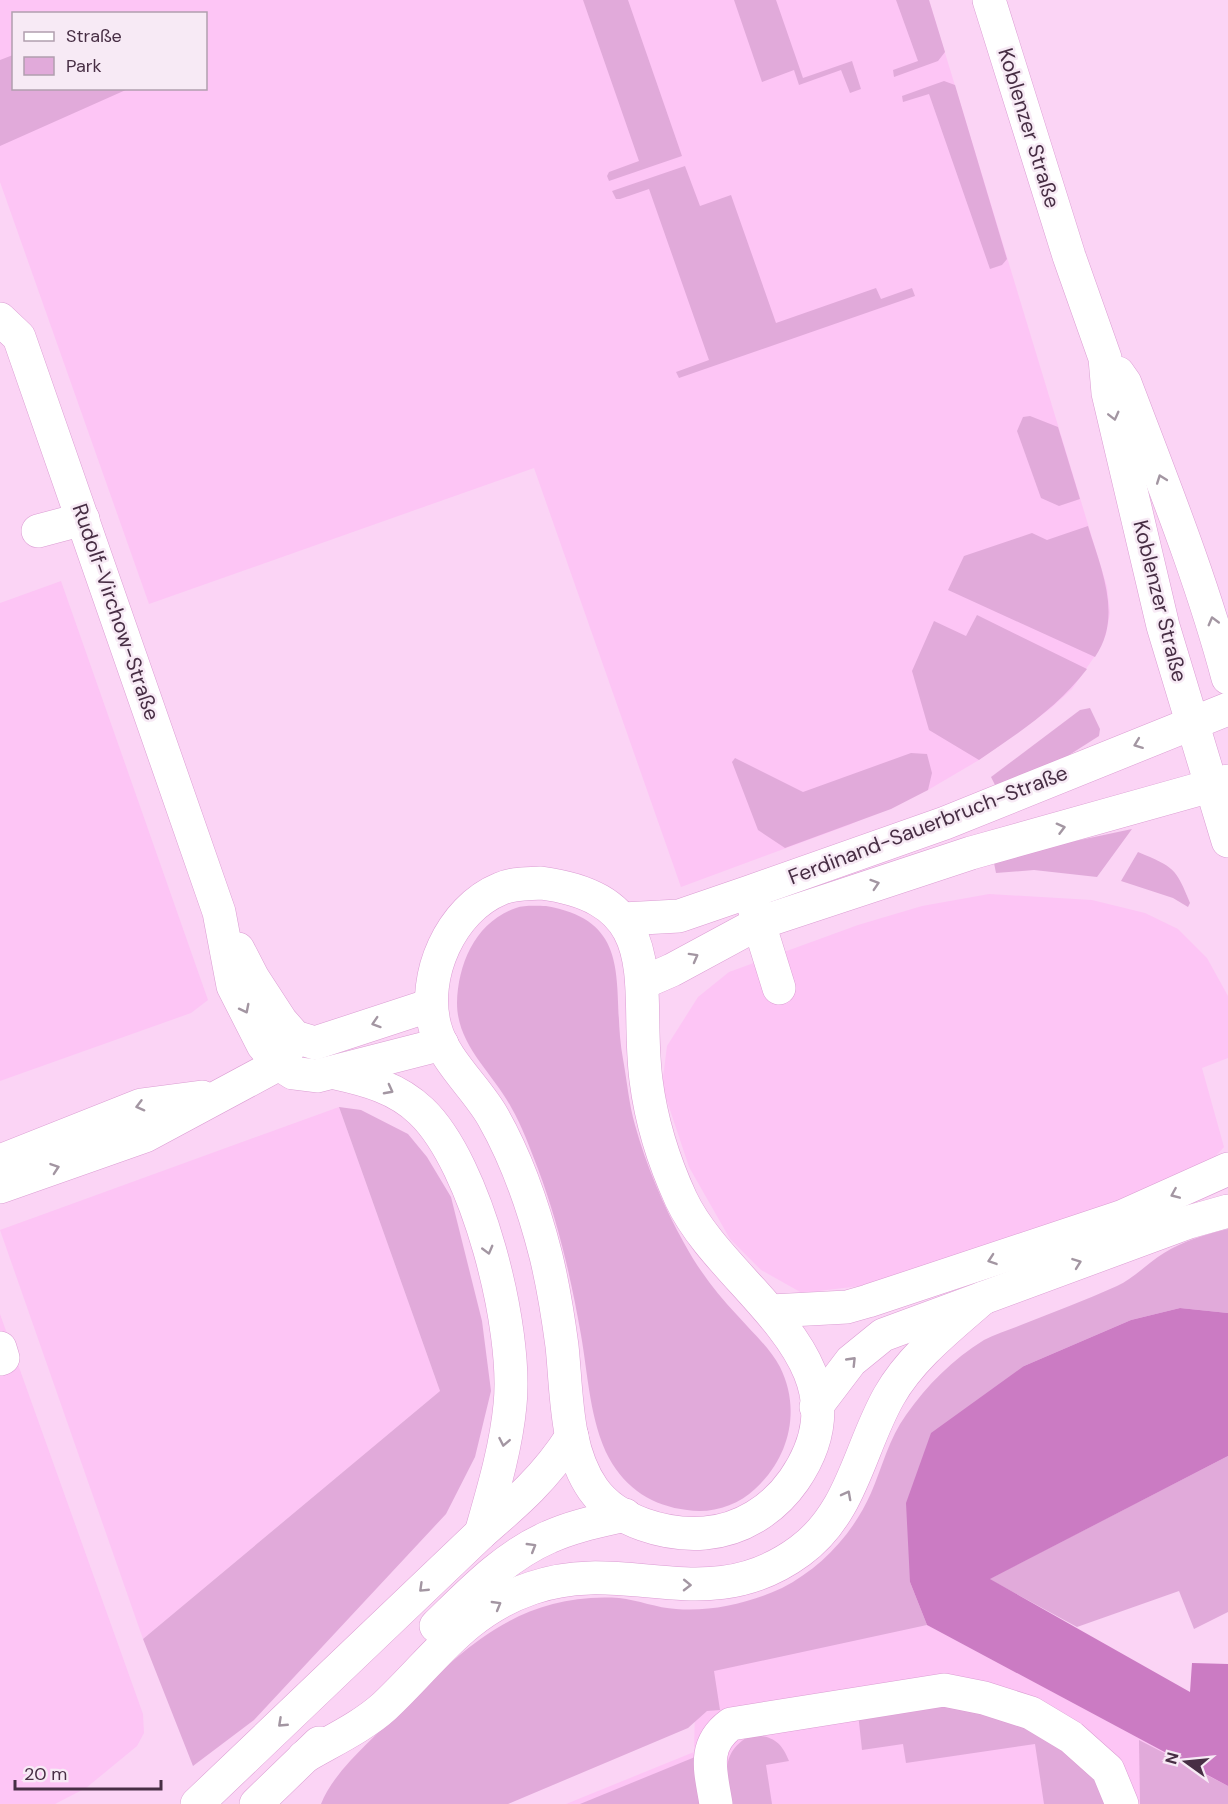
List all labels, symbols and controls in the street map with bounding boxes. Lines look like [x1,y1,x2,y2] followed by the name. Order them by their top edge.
[12,12,207,90] legend
[66,24,122,48] text: Straße
[991,45,1067,211] street label: Koblenzer Straße
[66,54,102,78] text: Park
[1106,411,1119,421] one-way arrow
[1156,474,1168,485] one-way arrow
[66,500,166,724] street label: Rudolf-Virchow-Straße
[1126,517,1194,685] street label: Koblenzer Straße
[1208,617,1220,627] one-way arrow
[1133,737,1144,749] one-way arrow
[784,759,1072,891] street label: Ferdinand-Sauerbruch-Straße
[1055,823,1066,835] one-way arrow
[869,879,880,892] one-way arrow
[688,952,698,964] one-way arrow
[237,1002,249,1013] one-way arrow
[371,1016,382,1028] one-way arrow
[383,1082,394,1094] one-way arrow
[135,1099,146,1111] one-way arrow
[49,1162,60,1175] one-way arrow
[1171,1187,1182,1199] one-way arrow
[481,1244,493,1255] one-way arrow
[987,1252,998,1265] one-way arrow
[1072,1258,1082,1271] one-way arrow
[845,1357,856,1367] one-way arrow
[498,1437,511,1447] one-way arrow
[840,1491,851,1501] one-way arrow
[526,1542,536,1554] one-way arrow
[682,1579,691,1591] one-way arrow
[420,1581,430,1592] one-way arrow
[491,1600,501,1612] one-way arrow
[279,1716,289,1727] one-way arrow
[1156,1732,1216,1792] north arrow
[1160,1750,1184,1767] text: N
[15,1753,160,1791] scale bar
[24,1762,67,1786] text: 20 m

